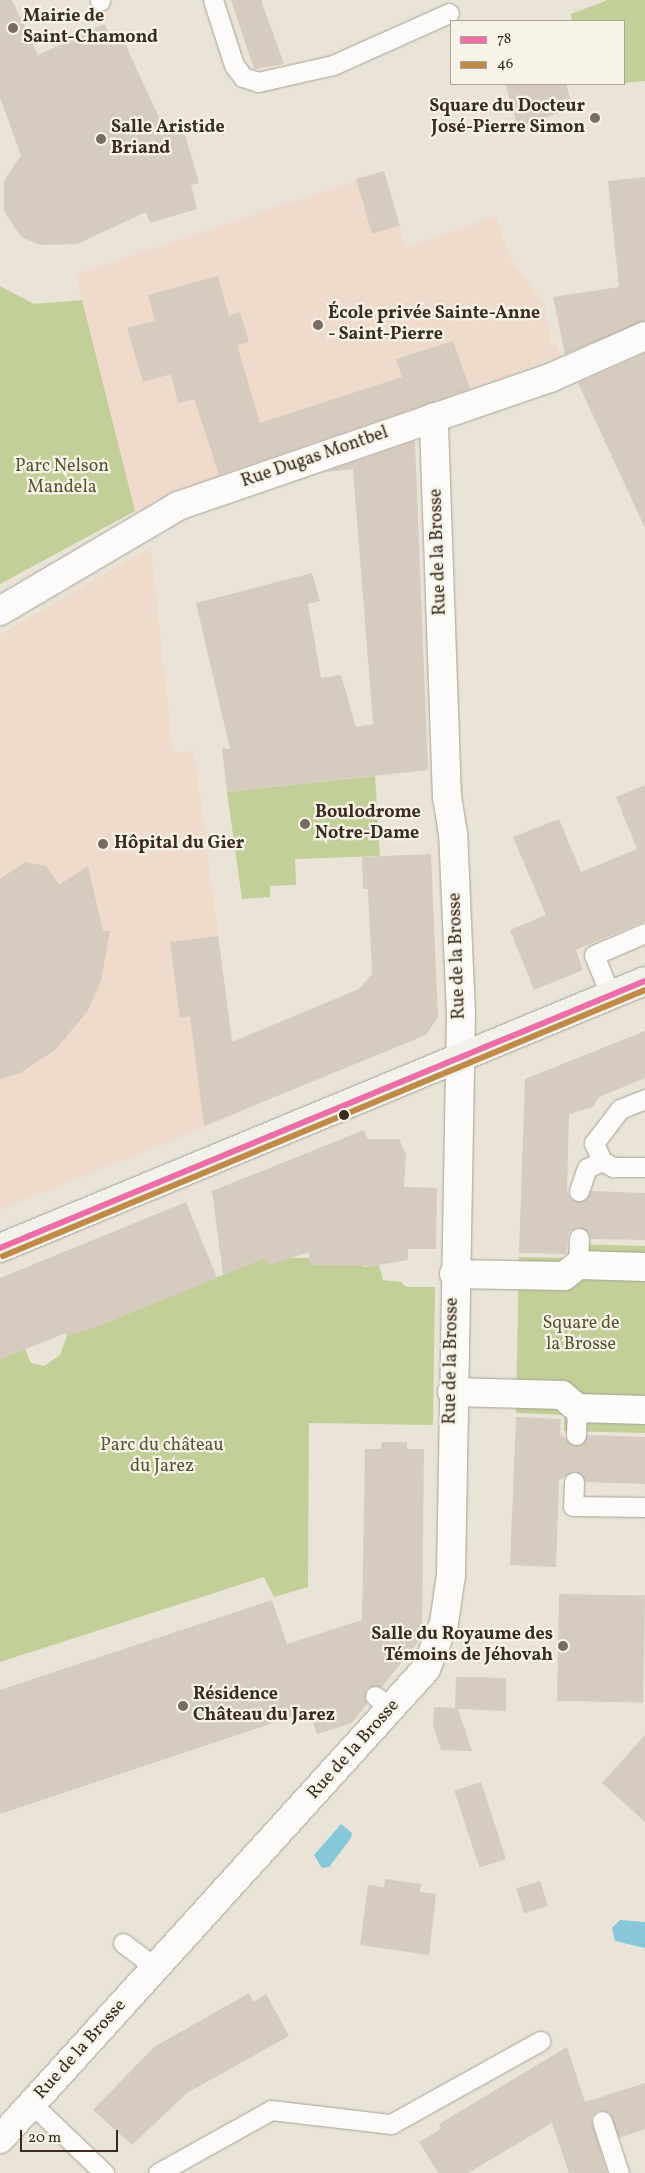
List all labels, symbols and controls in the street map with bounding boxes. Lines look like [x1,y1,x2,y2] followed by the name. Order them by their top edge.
[23,7,158,50] place label: Mairie de Saint-Chamond
[450,20,625,85] legend
[7,22,19,34] marker: Mairie de Saint-Chamond
[497,29,511,50] text: 78
[497,54,513,75] text: 46
[429,97,585,140] place label: Square du Docteur José-Pierre Simon
[589,112,601,124] marker: Square du Docteur José-Pierre Simon
[111,118,225,160] place label: Salle Aristide Briand
[95,133,107,145] marker: Salle Aristide Briand
[328,304,540,346] place label: École privée Sainte-Anne - Saint-Pierre
[312,319,324,331] marker: École privée Sainte-Anne - Saint-Pierre
[239,423,391,493] street label: Rue Dugas Montbel
[15,457,109,499] park label: Parc Nelson Mandela
[426,488,452,616] street label: Rue de la Brosse
[315,803,421,846] place label: Boulodrome Notre-Dame
[299,818,311,830] marker: Boulodrome Notre-Dame
[114,833,244,855] place label: Hôpital du Gier
[96,837,110,851] marker: Hôpital du Gier
[445,892,471,1020] street label: Rue de la Brosse
[339,1110,349,1120] unlabelled marker
[440,1297,464,1425] street label: Rue de la Brosse
[542,1314,620,1356] park label: Square de la Brosse
[100,1436,224,1478] park label: Parc du château du Jarez
[371,1625,553,1668] place label: Salle du Royaume des Témoins de Jéhovah
[557,1640,569,1652] marker: Salle du Royaume des Témoins de Jéhovah
[193,1685,335,1728] place label: Résidence Château du Jarez
[303,1696,405,1804] street label: Rue de la Brosse
[177,1700,189,1712] marker: Résidence Château du Jarez
[30,1996,132,2104] street label: Rue de la Brosse
[22,2120,120,2152] scale bar
[28,2128,61,2149] text: 20 m

